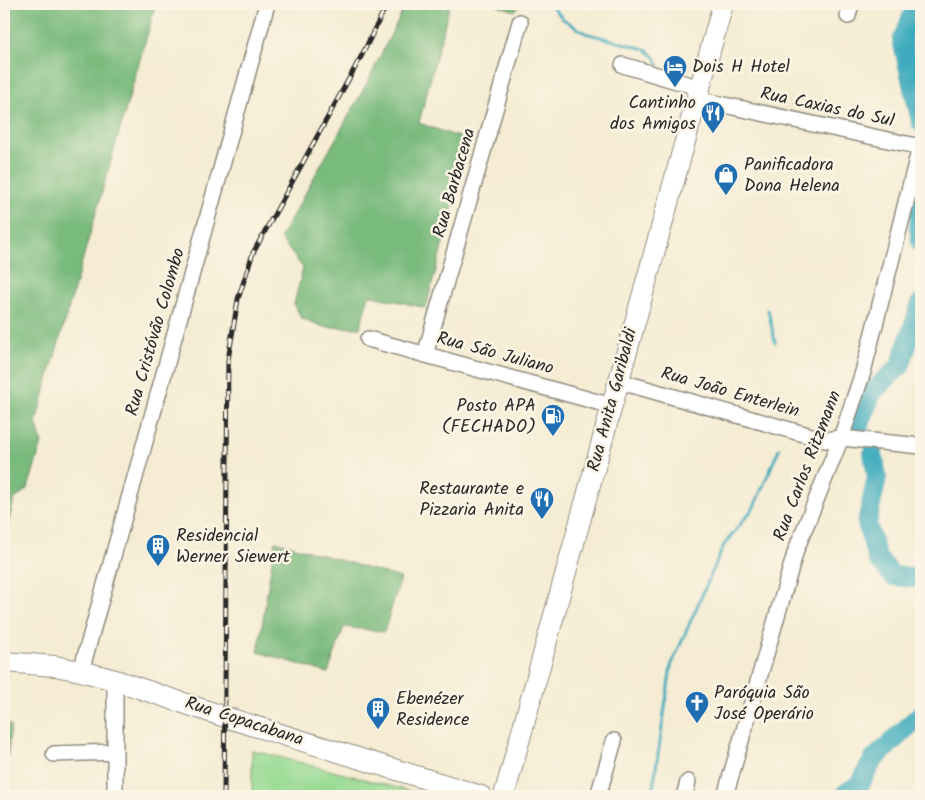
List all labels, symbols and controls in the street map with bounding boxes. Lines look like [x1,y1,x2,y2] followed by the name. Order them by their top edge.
[692,53,790,82] place label: Dois H Hotel
[662,54,688,88] hotel icon: Dois H Hotel
[757,80,897,136] street label: Rua Caxias do Sul
[610,89,696,139] place label: Cantinho dos Amigos
[700,100,726,134] restaurant icon: Cantinho dos Amigos
[426,125,484,241] street label: Rua Barbacena
[744,151,840,201] place label: Panificadora Dona Helena
[713,162,739,196] shop icon: Panificadora Dona Helena
[118,245,194,419] street label: Rua Cristóvão Colombo
[433,324,557,384] street label: Rua São Juliano
[580,324,646,475] street label: Rua Anita Garibaldi
[657,359,803,427] street label: Rua João Enterlein
[766,387,850,545] street label: Rua Carlos Ritzmann
[442,392,536,442] place label: Posto APA (FECHADO)
[540,403,566,437] fuel station icon: Posto APA (FECHADO)
[419,475,524,525] place label: Restaurante e Pizzaria Anita
[529,486,555,520] restaurant icon: Restaurante e Pizzaria Anita
[176,522,291,572] place label: Residencial Werner Siewert
[145,533,171,567] building icon: Residencial Werner Siewert
[714,679,814,729] place label: Paróquia São José Operário
[396,685,469,735] place label: Ebenézer Residence
[181,689,307,755] street label: Rua Copacabana
[684,690,710,724] church icon: Paróquia São José Operário
[365,696,391,730] building icon: Ebenézer Residence

